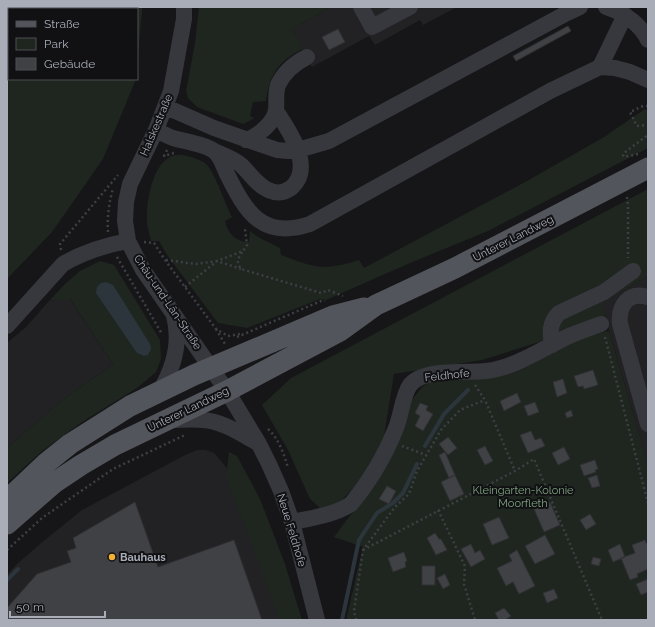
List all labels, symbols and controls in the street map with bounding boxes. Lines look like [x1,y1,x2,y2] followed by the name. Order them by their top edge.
[8,8,138,80] legend
[44,17,80,31] text: Straße
[44,37,69,51] text: Park
[44,57,95,71] text: Gebäude
[138,92,175,158] street label: Halskestraße
[471,212,556,264] street label: Unterer Landweg
[131,252,204,353] street label: Châu-und-Lân-Straße
[424,367,471,384] street label: Feldhofe
[145,384,231,435] street label: Unterer Landweg
[472,484,574,510] park label: Kleingarten-Kolonie Moorfleth
[274,492,309,569] street label: Neue Feldhofe
[120,551,166,564] place label: Bauhaus
[107,552,117,562] marker: Bauhaus
[10,593,105,619] scale bar
[16,600,44,614] text: 50 m

